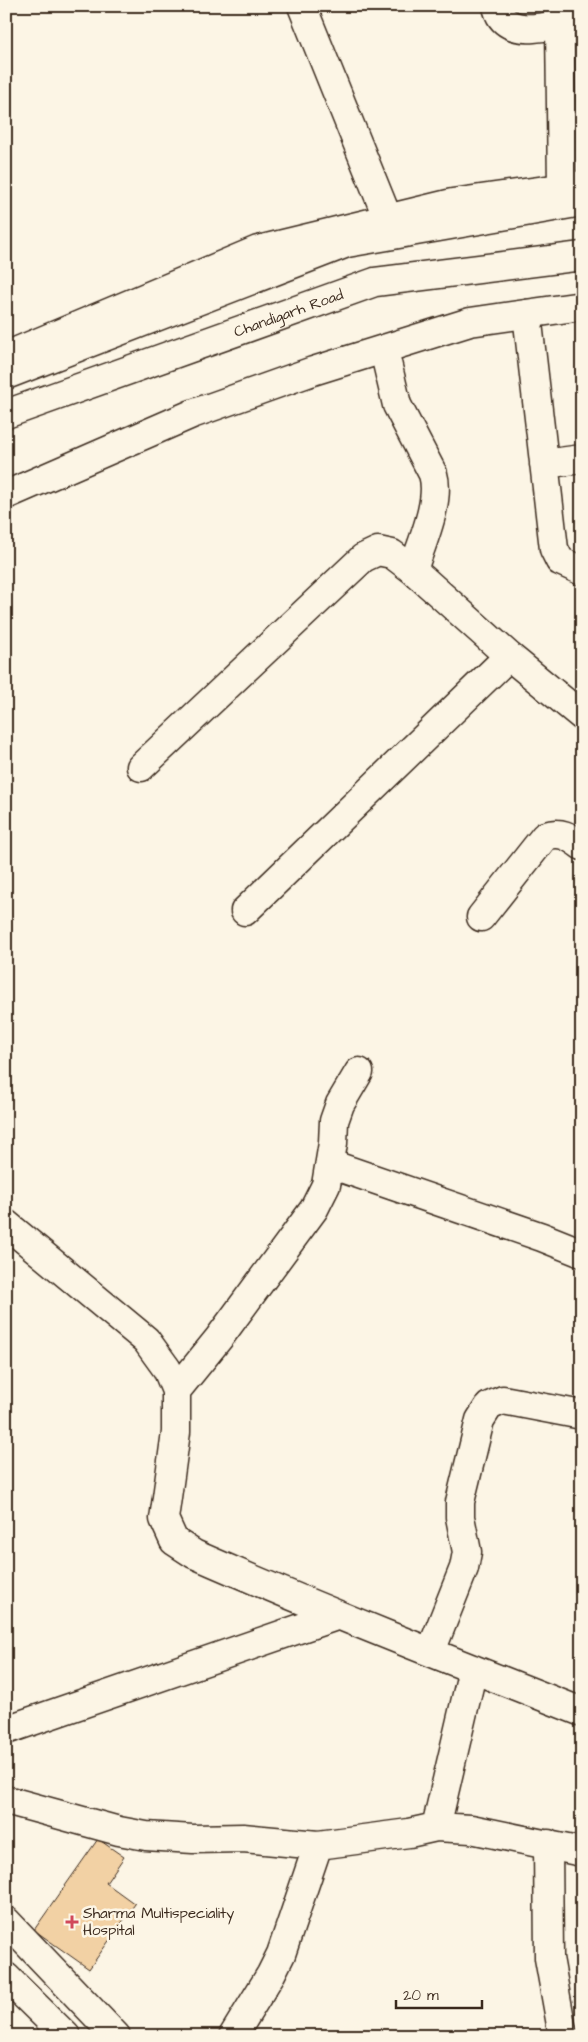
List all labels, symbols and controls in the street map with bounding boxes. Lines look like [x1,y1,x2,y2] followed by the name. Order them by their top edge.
[231,284,346,343] street label: Chandigarh Road
[83,1903,234,1941] place label: Sharma Multispeciality Hospital
[65,1915,79,1929] marker: Sharma Multispeciality Hospital
[396,1977,482,2009] scale bar
[403,1985,439,2006] text: 20 m

